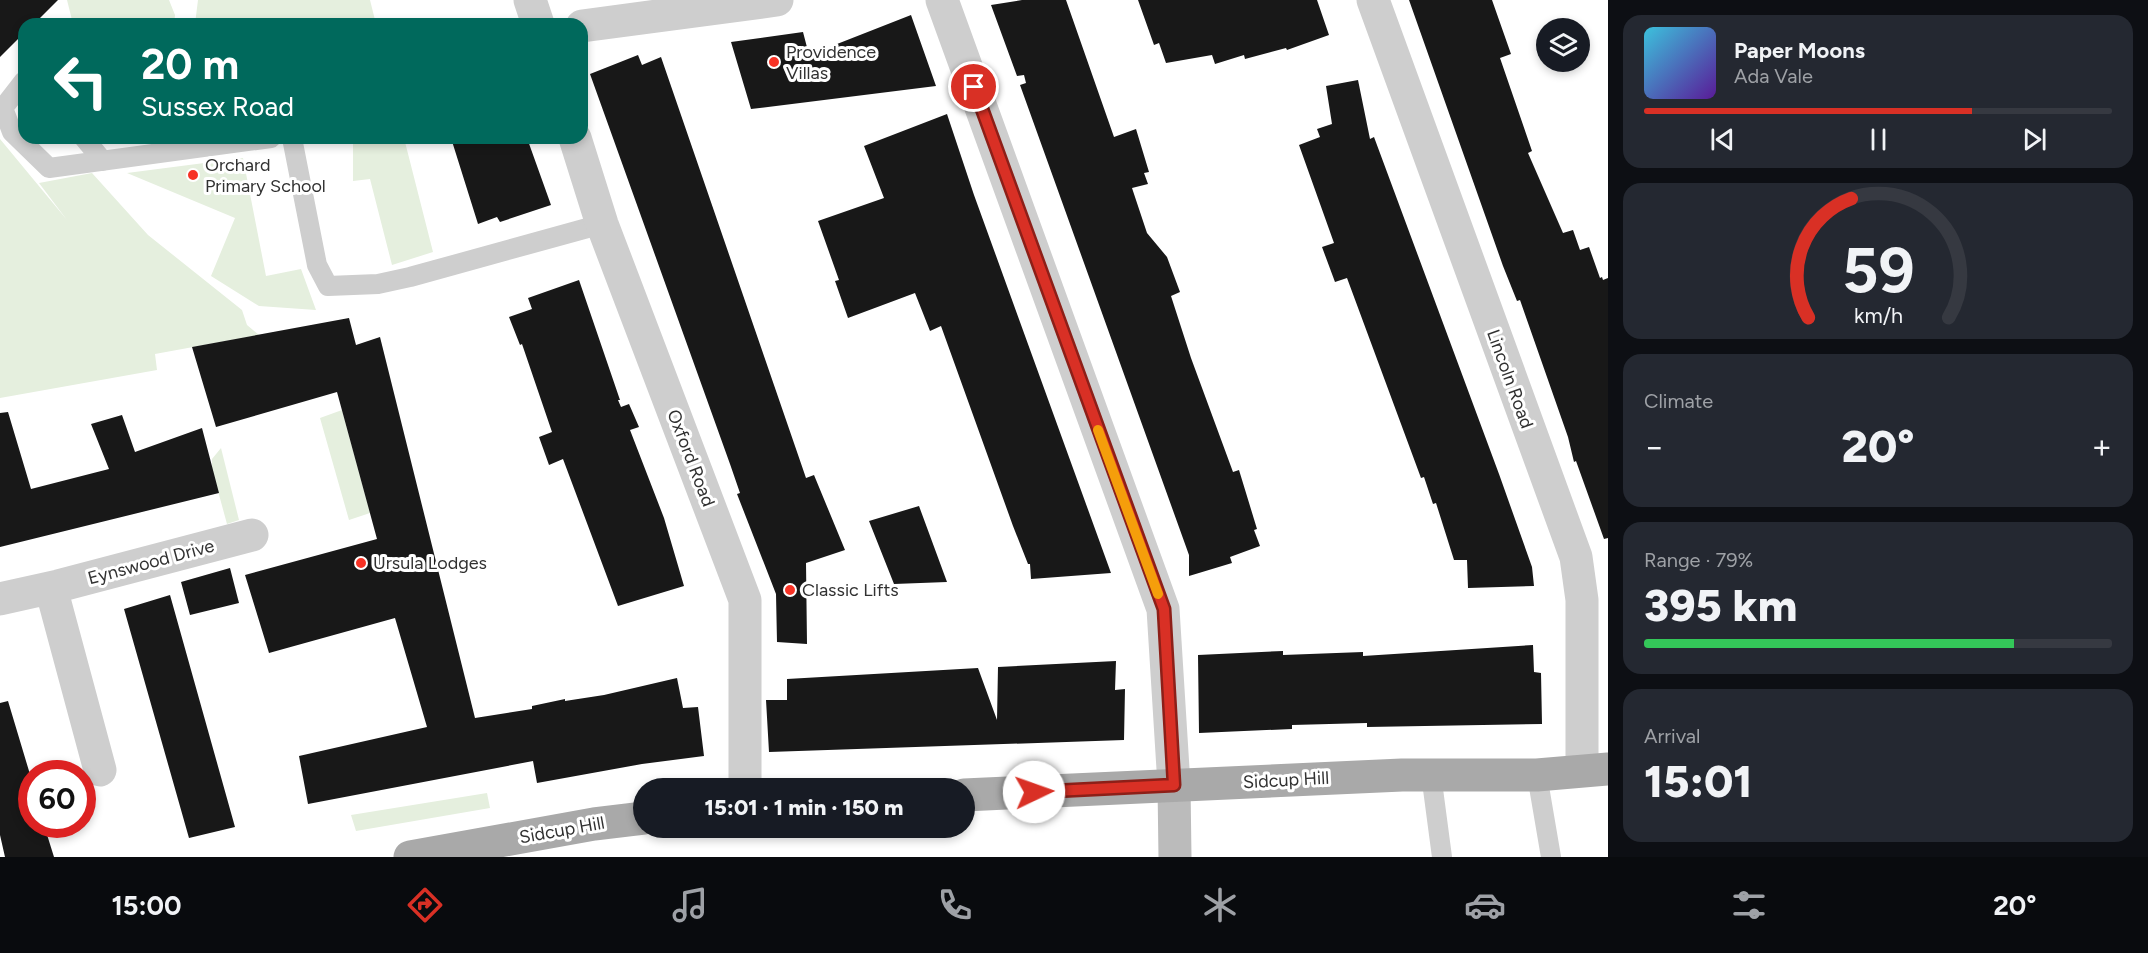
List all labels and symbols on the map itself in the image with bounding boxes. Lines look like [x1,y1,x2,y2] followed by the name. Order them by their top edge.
[786,41,876,84] place label: Providence Villas
[767,55,781,69] marker: Providence Villas
[948,61,999,112] pin
[205,154,326,197] place label: Orchard Primary School
[186,168,200,182] marker: Orchard Primary School
[1482,327,1538,431] street label: Lincoln Road
[662,406,720,510] street label: Oxford Road
[85,535,217,589] street label: Eynswood Drive
[373,552,487,574] place label: Ursula Lodges
[354,556,368,570] marker: Ursula Lodges
[802,579,899,601] place label: Classic Lifts
[783,583,797,597] marker: Classic Lifts
[18,760,96,838] speed limit sign: 60
[1002,760,1066,824] position arrow
[1242,767,1330,793] street label: Sidcup Hill
[518,812,606,848] street label: Sidcup Hill

